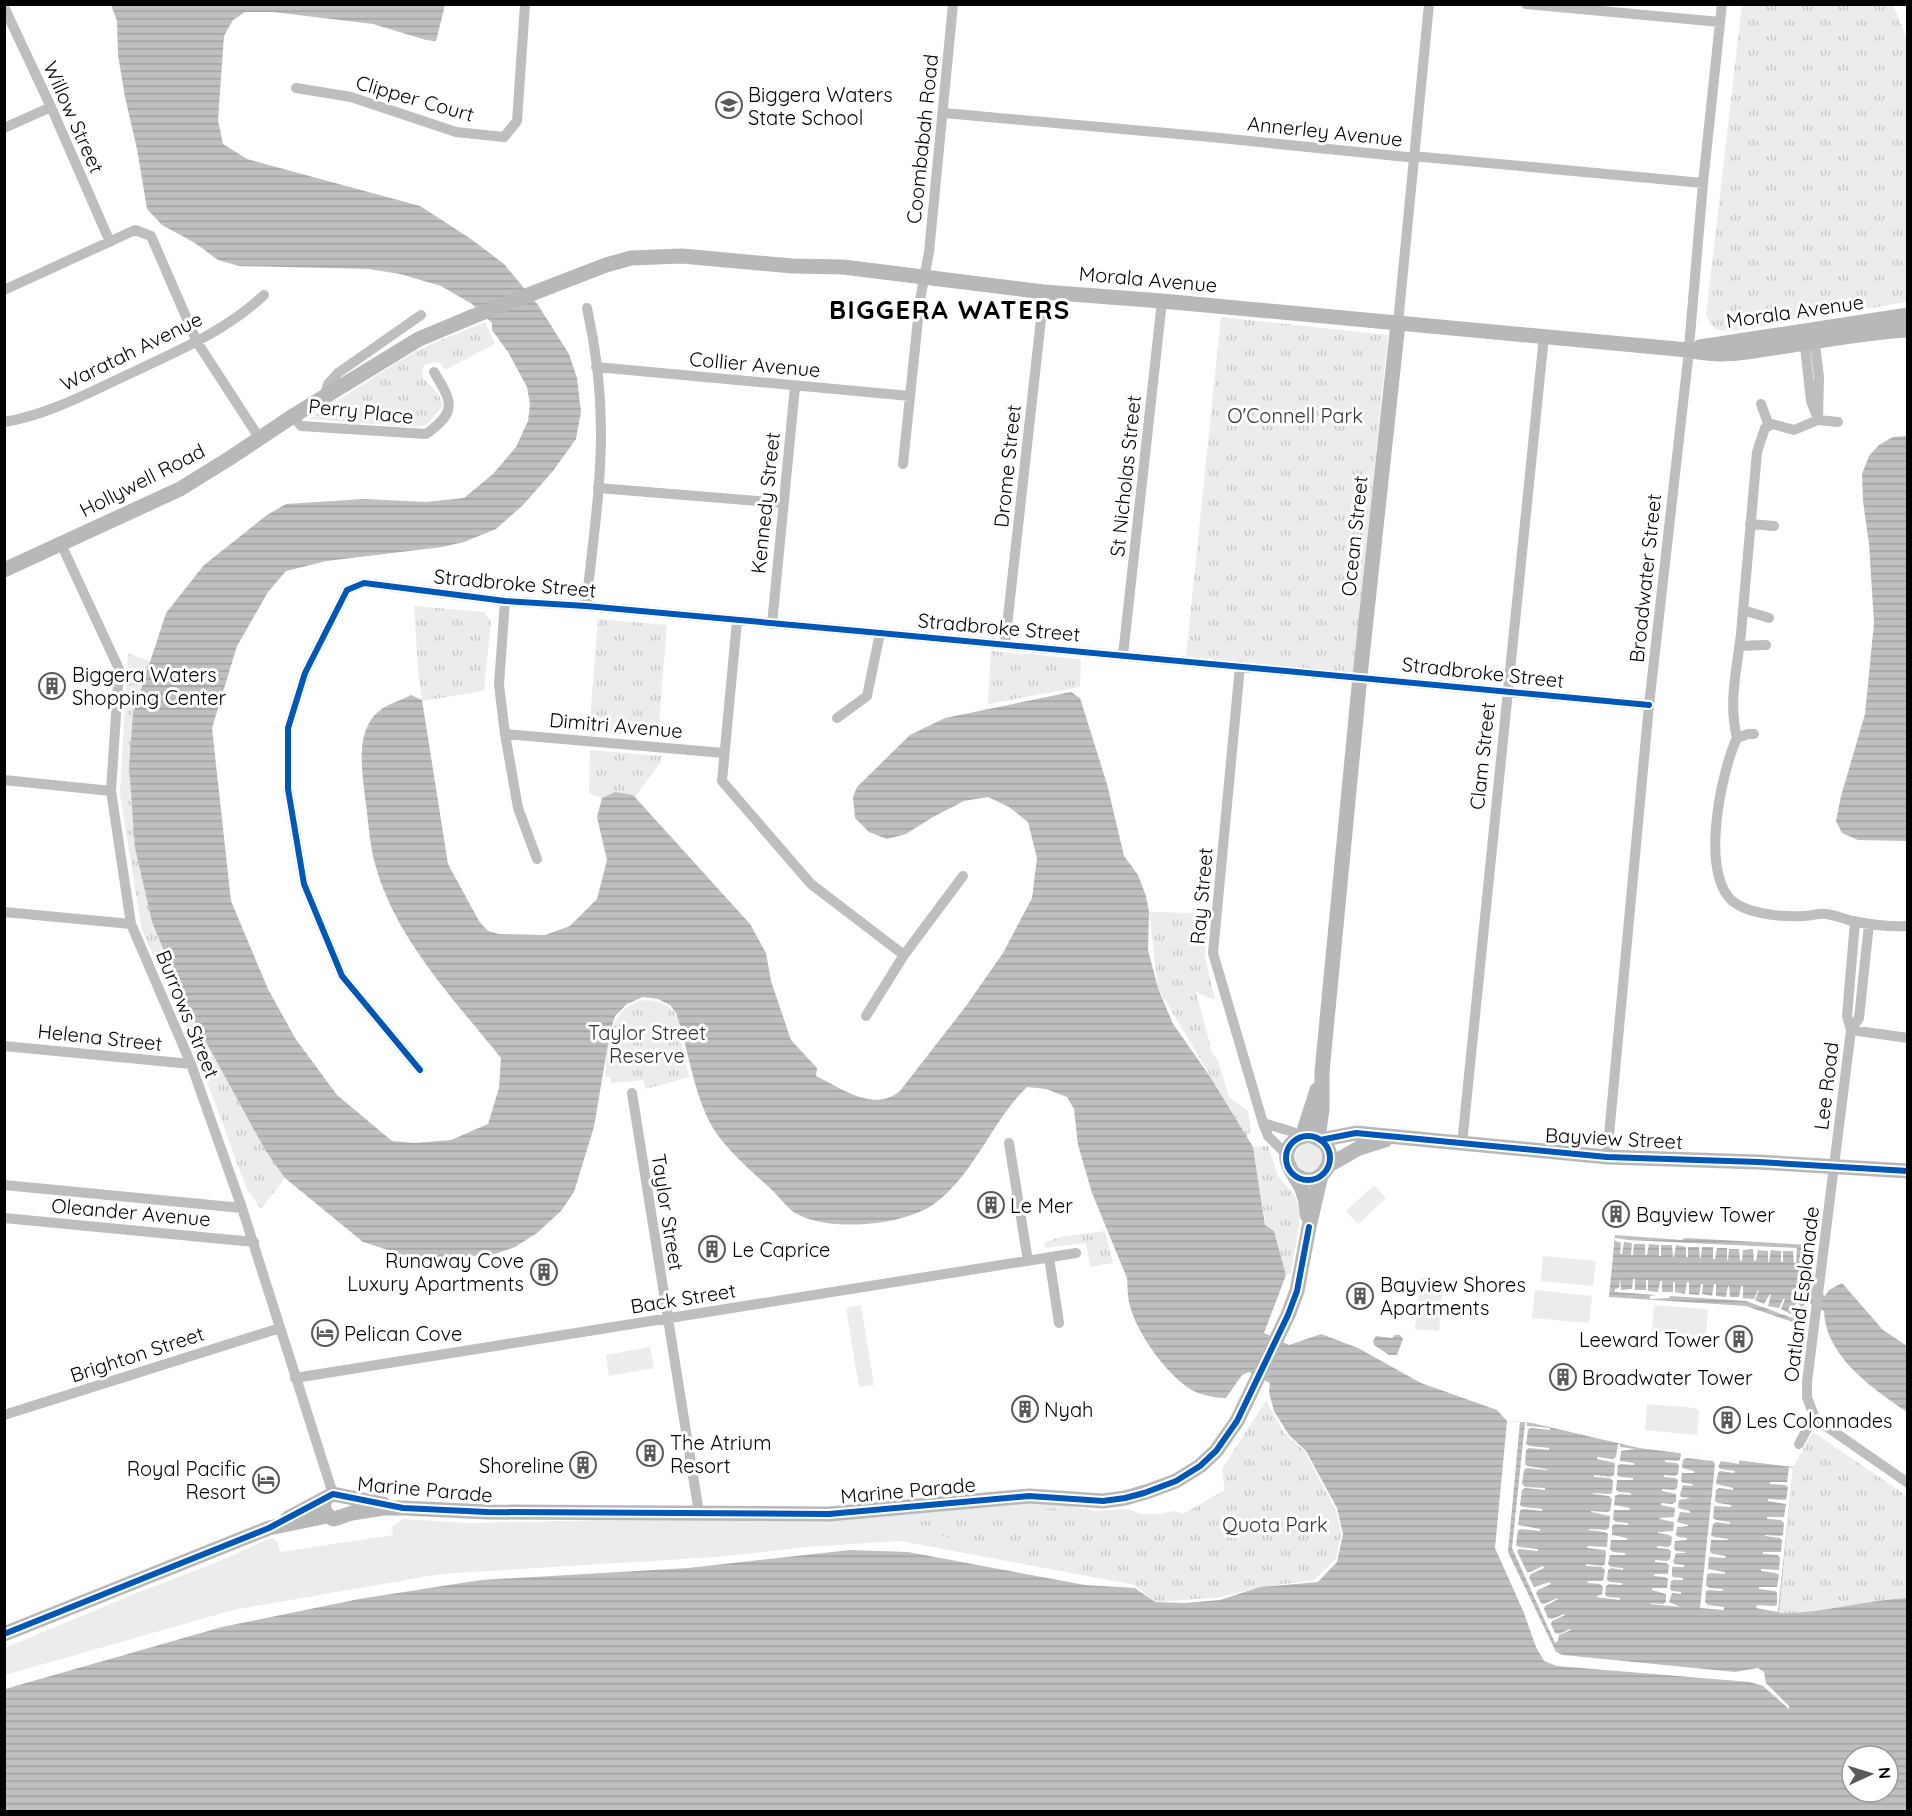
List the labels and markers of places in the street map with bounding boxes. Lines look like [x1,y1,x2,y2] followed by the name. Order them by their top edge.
[748,82,893,130] place label: Biggera Waters State School
[714,90,744,120] school or university icon: Biggera Waters State School
[72,662,227,710] place label: Biggera Waters Shopping Center
[37,671,67,701] building icon: Biggera Waters Shopping Center
[976,1190,1006,1220] building icon: Le Mer
[1010,1193,1073,1218] place label: Le Mer
[1601,1199,1631,1229] building icon: Bayview Tower
[1636,1202,1775,1227] place label: Bayview Tower
[697,1234,727,1264] building icon: Le Caprice
[732,1237,830,1262] place label: Le Caprice
[347,1248,524,1296] place label: Runaway Cove Luxury Apartments
[529,1257,559,1287] building icon: Runaway Cove Luxury Apartments
[1380,1272,1526,1320] place label: Bayview Shores Apartments
[1345,1281,1375,1311] building icon: Bayview Shores Apartments
[310,1318,340,1348] hotel icon: Pelican Cove
[344,1321,462,1346] place label: Pelican Cove
[1724,1324,1754,1354] building icon: Leeward Tower
[1579,1327,1720,1352] place label: Leeward Tower
[1548,1362,1578,1392] building icon: Broadwater Tower
[1582,1365,1753,1390] place label: Broadwater Tower
[1010,1394,1040,1424] building icon: Nyah
[1044,1397,1093,1422] place label: Nyah
[1712,1405,1742,1435] building icon: Les Colonnades
[1746,1408,1892,1433] place label: Les Colonnades
[670,1430,771,1478] place label: The Atrium Resort
[635,1438,665,1468] building icon: The Atrium Resort
[568,1450,598,1480] building icon: Shoreline
[479,1453,564,1478] place label: Shoreline
[127,1456,246,1504] place label: Royal Pacific Resort
[251,1465,281,1495] hotel icon: Royal Pacific Resort

